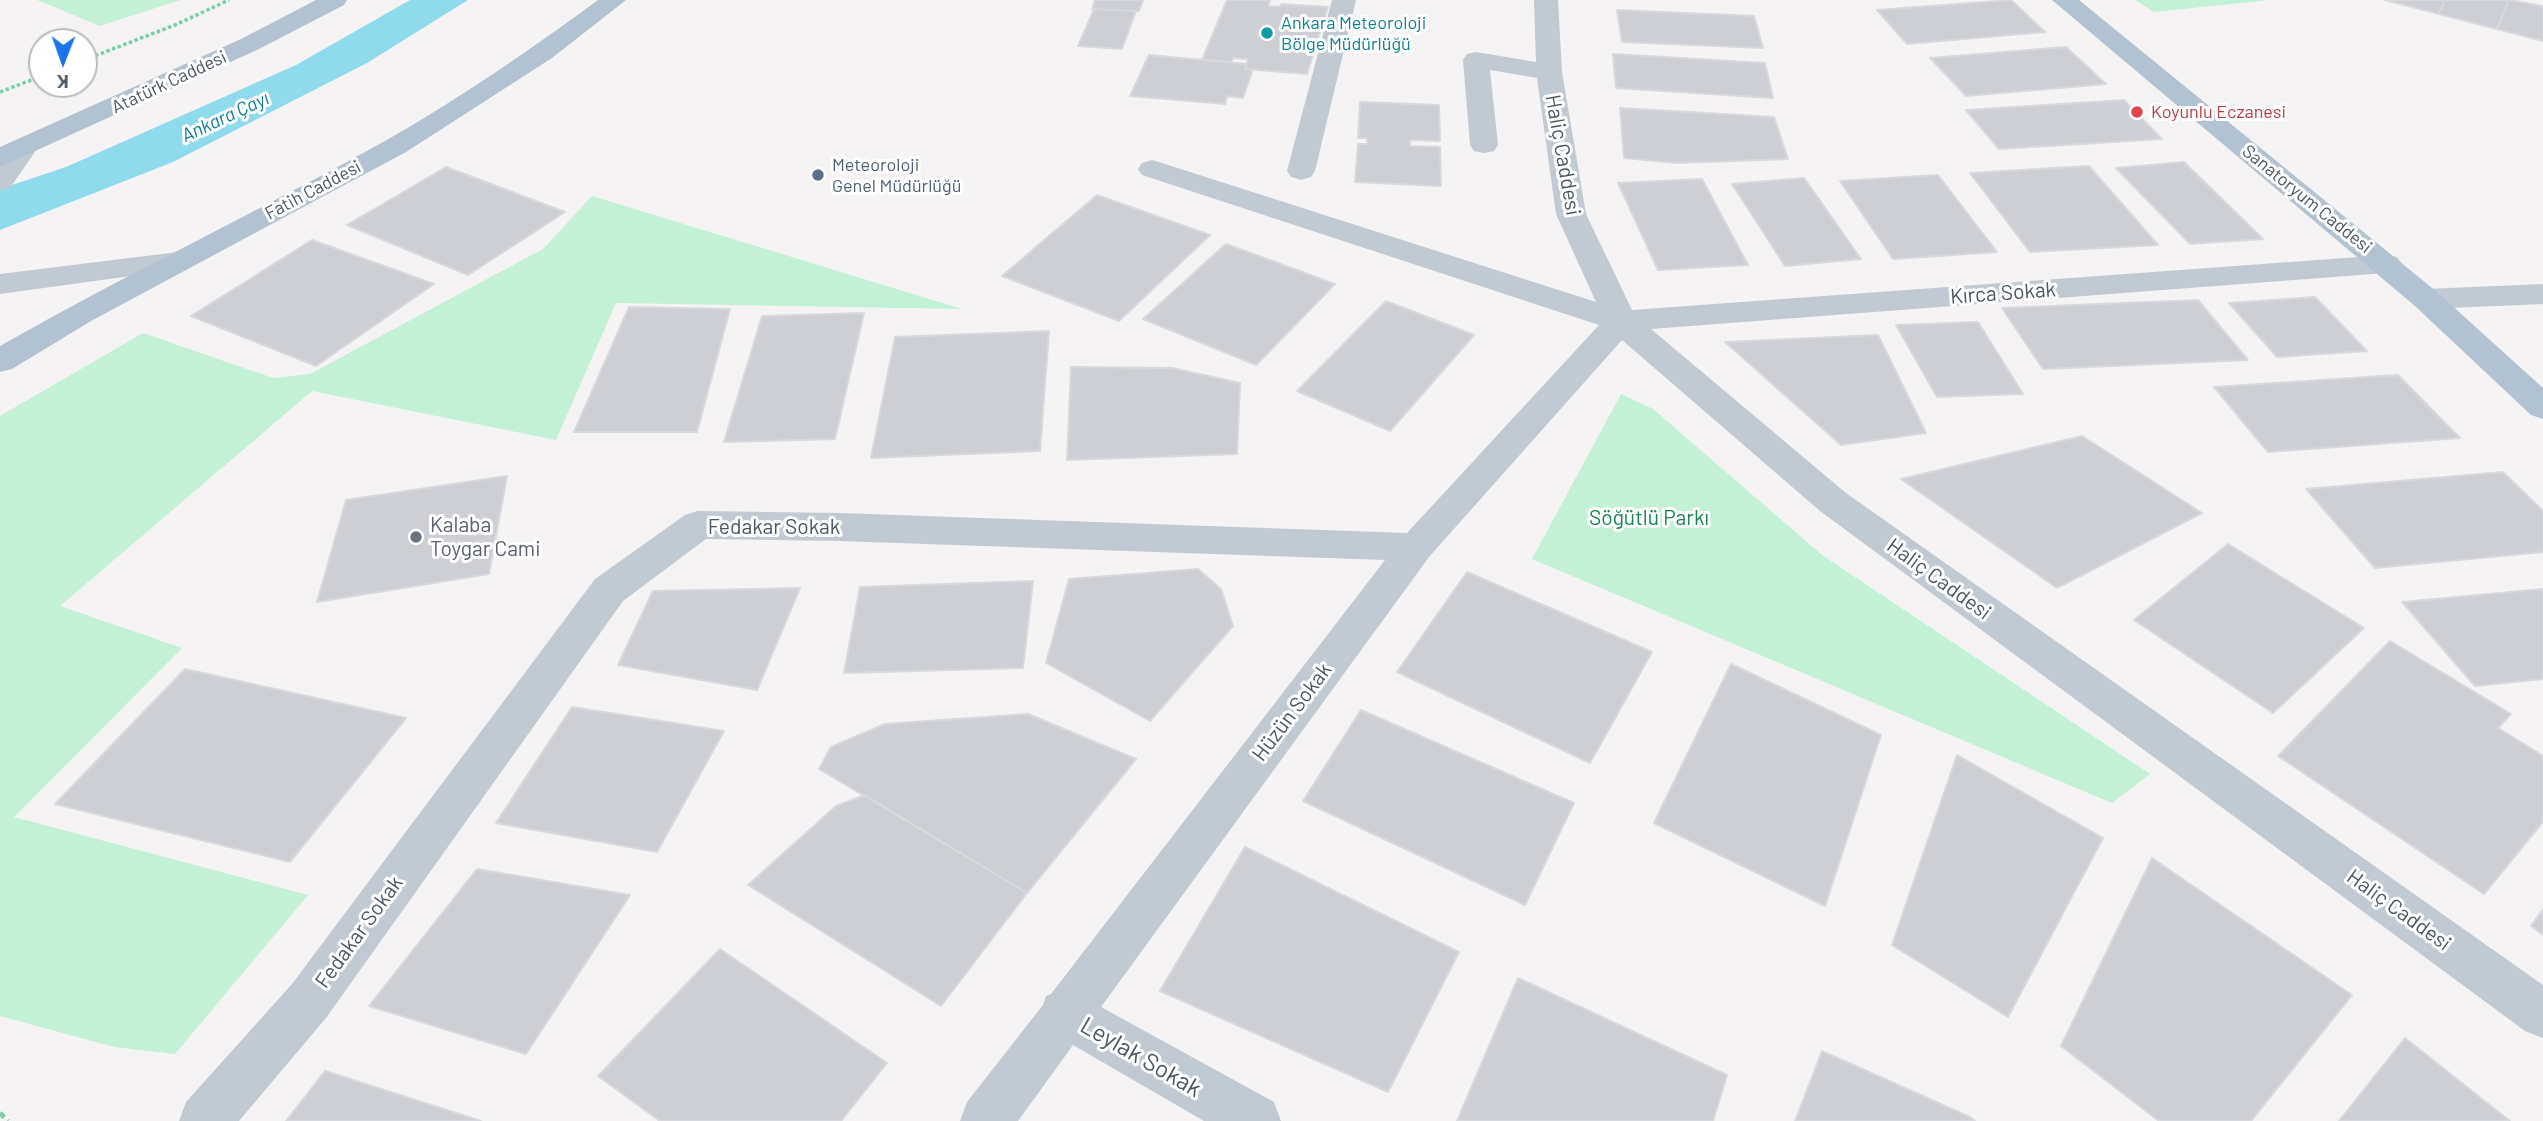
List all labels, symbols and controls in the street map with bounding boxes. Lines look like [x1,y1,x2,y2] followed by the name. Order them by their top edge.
[1281,12,1426,54] place label: Ankara Meteoroloji Bölge Müdürlüğü
[1259,25,1275,41] marker: Ankara Meteoroloji Bölge Müdürlüğü
[28,28,98,98] north arrow
[108,46,230,118] street label: Atatürk Caddesi
[57,71,69,94] text: K
[178,87,272,147] water label: Ankara Çayı
[1540,92,1586,218] street label: Haliç Caddesi
[2151,101,2286,123] place label: Koyunlu Eczanesi
[2129,104,2145,120] marker: Koyunlu Eczanesi
[2238,140,2376,258] street label: Sanatoryum Caddesi
[832,154,961,196] place label: Meteoroloji Genel Müdürlüğü
[261,156,365,224] street label: Fatih Caddesi
[810,167,826,183] marker: Meteoroloji Genel Müdürlüğü
[1949,277,2057,309] street label: Kırca Sokak
[1589,505,1709,531] park label: Söğütlü Parkı
[430,512,541,562] place label: Kalaba Toygar Cami
[708,514,840,540] street label: Fedakar Sokak
[408,529,424,545] marker: Kalaba Toygar Cami
[1882,533,1996,625] street label: Haliç Caddesi
[1247,658,1337,766] street label: Hüzün Sokak
[2342,864,2456,956] street label: Haliç Caddesi
[310,871,408,993] street label: Fedakar Sokak
[1075,1011,1207,1103] street label: Leylak Sokak

